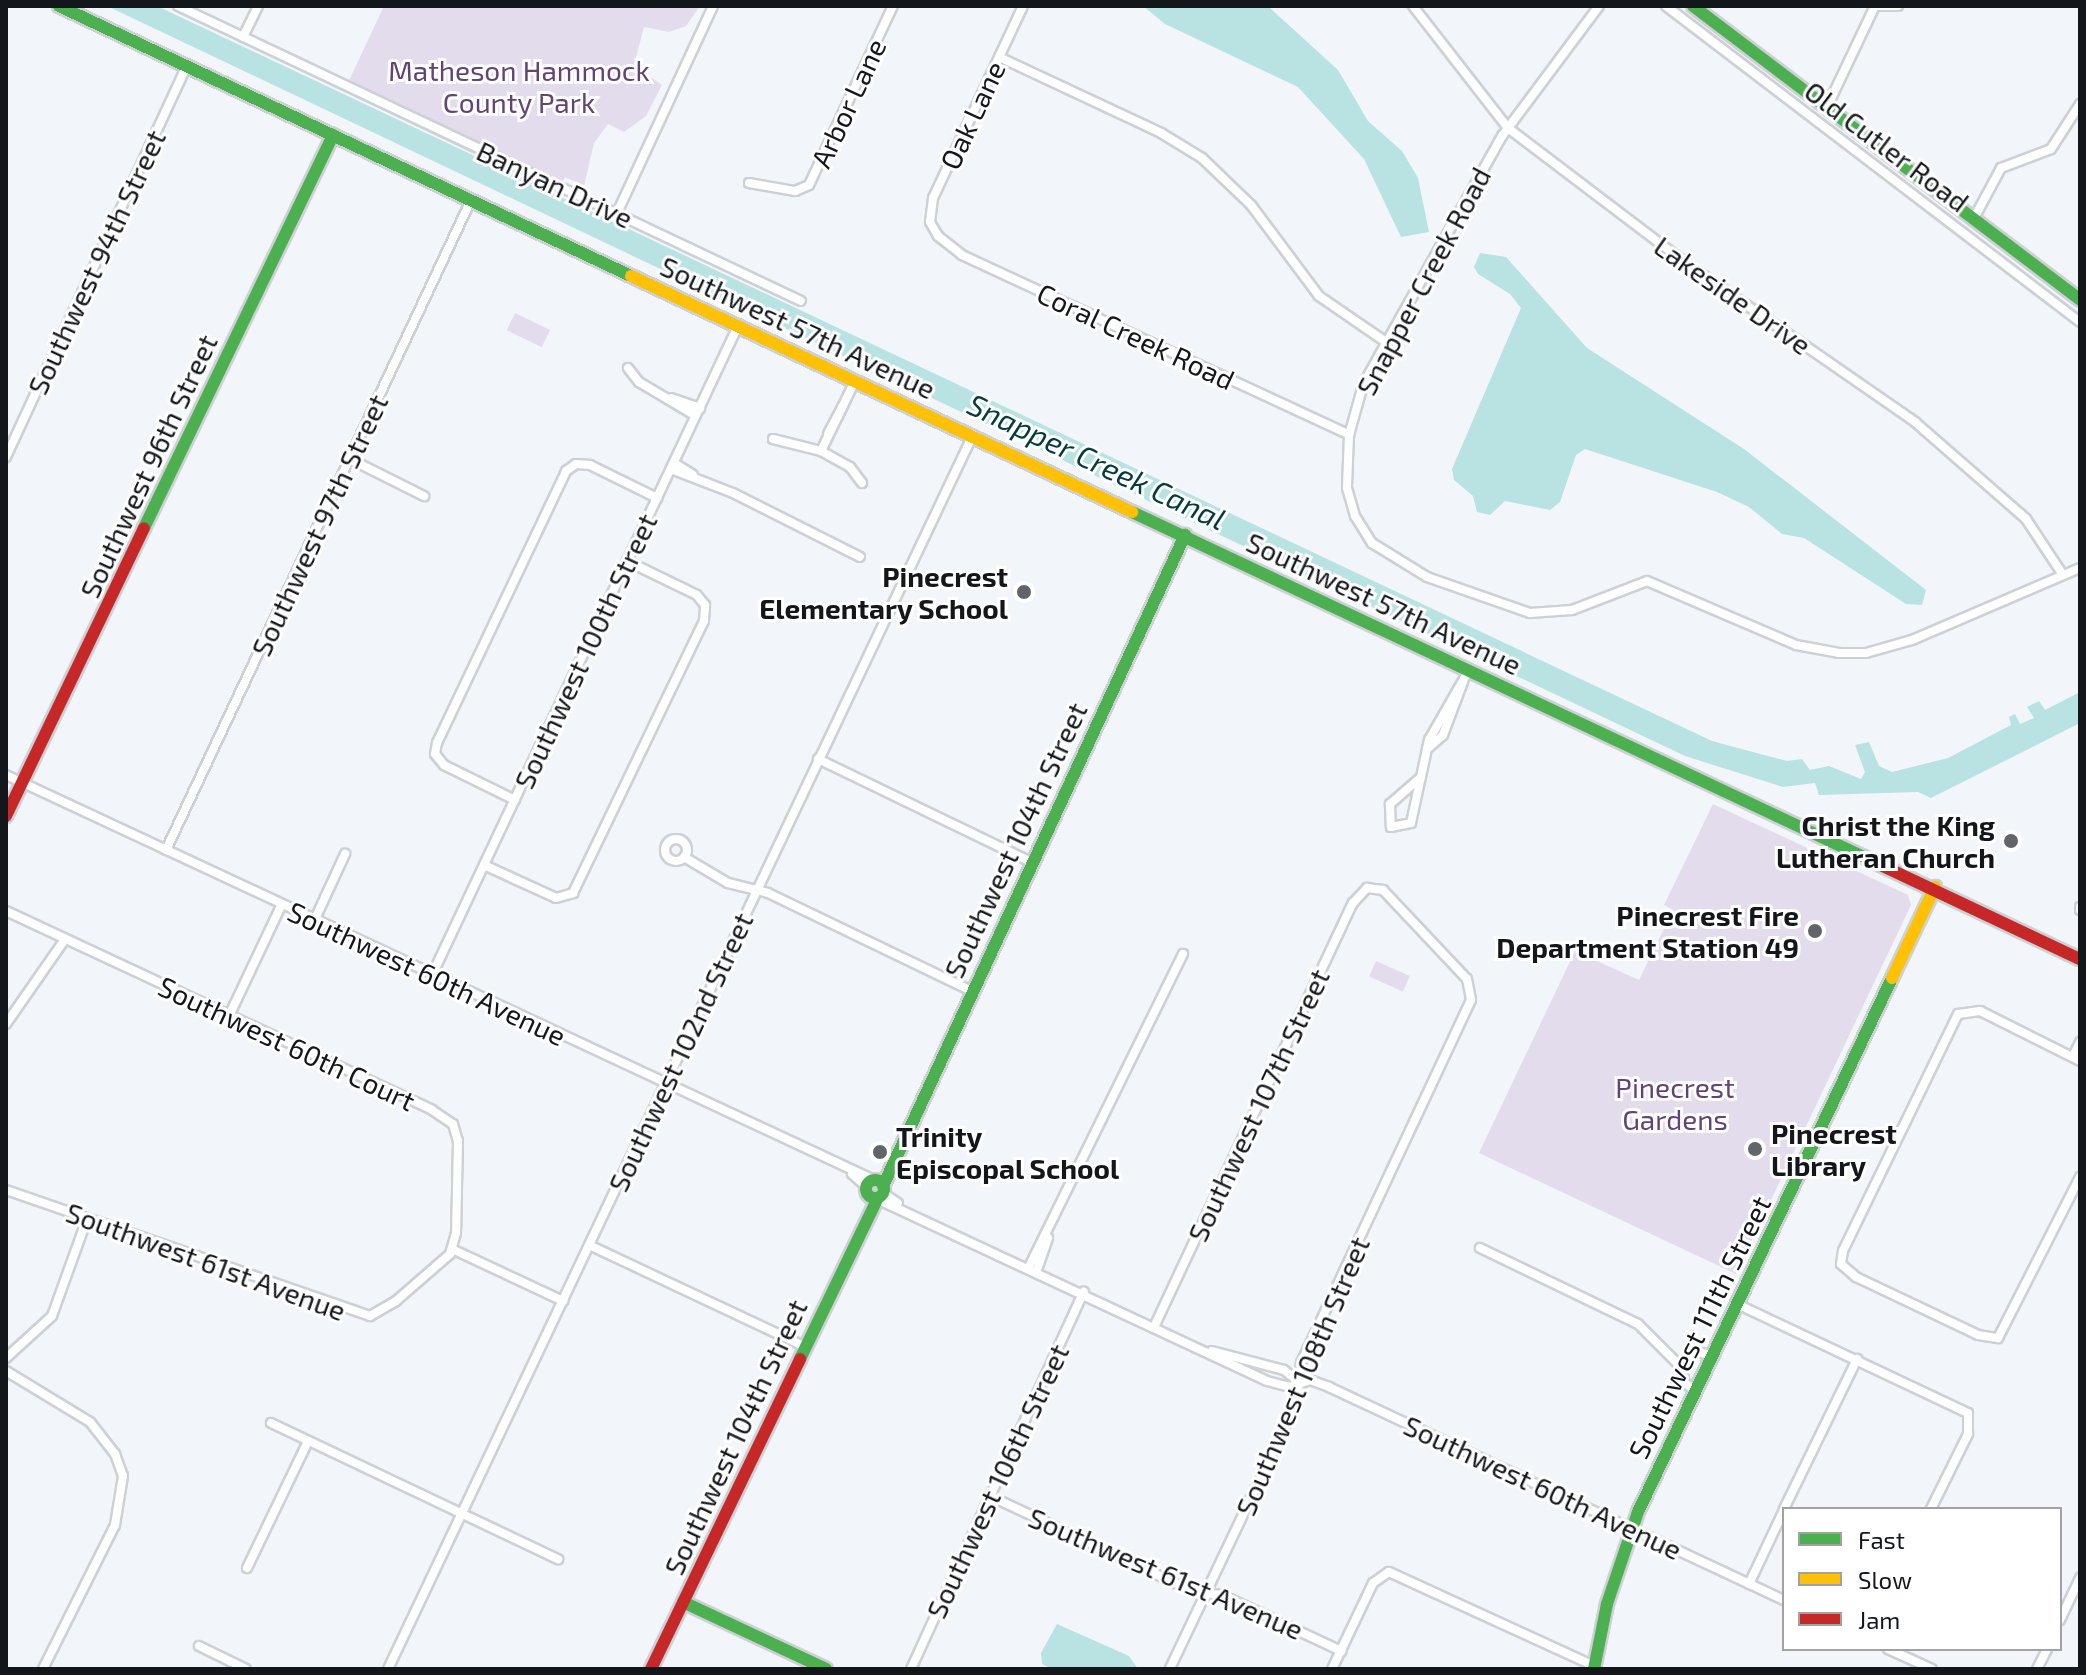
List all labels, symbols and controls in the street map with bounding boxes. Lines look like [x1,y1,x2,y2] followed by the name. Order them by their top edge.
[803,33,893,173] street label: Arbor Lane
[388,53,650,119] park label: Matheson Hammock County Park
[932,55,1012,175] street label: Oak Lane
[1798,73,1976,219] street label: Old Cutler Road
[20,124,172,400] street label: Southwest 94th Street
[472,133,638,235] street label: Banyan Drive
[1348,161,1498,401] street label: Snapper Creek Road
[1648,229,1818,361] street label: Lakeside Drive
[655,248,941,406] street label: Southwest 57th Avenue
[1032,275,1240,397] street label: Coral Creek Road
[72,329,224,603] street label: Southwest 96th Street
[962,385,1232,537] water label: Snapper Creek Canal
[244,389,394,661] street label: Southwest 97th Street
[506,508,664,794] street label: Southwest 100th Street
[1241,524,1527,682] street label: Southwest 57th Avenue
[759,559,1008,625] place label: Pinecrest Elementary School
[1015,583,1033,601] marker: Pinecrest Elementary School
[936,697,1094,983] street label: Southwest 104th Street
[1776,808,1995,874] place label: Christ the King Lutheran Church
[2002,832,2020,850] marker: Christ the King Lutheran Church
[282,894,572,1052] street label: Southwest 60th Avenue
[1496,898,1799,964] place label: Pinecrest Fire Department Station 49
[601,907,759,1197] street label: Southwest 102nd Street
[1806,922,1824,940] marker: Pinecrest Fire Department Station 49
[1180,963,1336,1247] street label: Southwest 107th Street
[153,969,421,1117] street label: Southwest 60th Court
[1615,1070,1735,1136] park label: Pinecrest Gardens
[1771,1116,1897,1182] place label: Pinecrest Library
[896,1119,1120,1185] place label: Trinity Episcopal School
[1746,1140,1764,1158] marker: Pinecrest Library
[871,1143,889,1161] marker: Trinity Episcopal School
[1621,1190,1777,1464] street label: Southwest 111th Street
[61,1195,351,1327] street label: Southwest 61st Avenue
[1228,1232,1376,1520] street label: Southwest 108th Street
[656,1294,814,1580] street label: Southwest 104th Street
[919,1339,1075,1623] street label: Southwest 106th Street
[1398,1408,1688,1566] street label: Southwest 60th Avenue
[1023,1500,1309,1646] street label: Southwest 61st Avenue
[1782,1507,2062,1651] legend
[1858,1525,1905,1554] text: Fast
[1858,1565,1912,1594] text: Slow
[1858,1605,1900,1634] text: Jam

